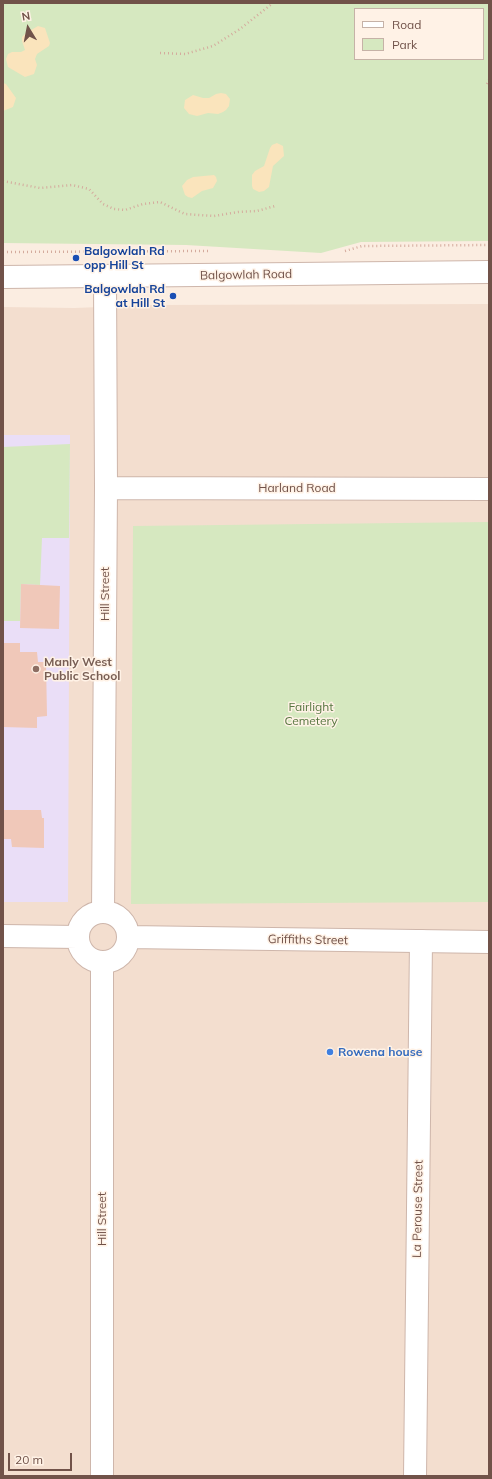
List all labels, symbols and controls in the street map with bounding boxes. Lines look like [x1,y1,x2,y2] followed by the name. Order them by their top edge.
[8,8,48,48] north arrow
[354,8,484,60] legend
[21,9,31,24] text: N
[392,17,421,32] text: Road
[392,37,417,52] text: Park
[84,244,165,272] place label: Balgowlah Rd opp Hill St
[71,253,81,263] marker: Balgowlah Rd opp Hill St
[200,267,292,283] street label: Balgowlah Road
[84,282,165,310] place label: Balgowlah Rd at Hill St
[168,291,178,301] marker: Balgowlah Rd at Hill St
[258,481,336,495] street label: Harland Road
[98,567,112,621] street label: Hill Street
[44,655,120,683] place label: Manly West Public School
[31,664,41,674] marker: Manly West Public School
[284,700,338,728] park label: Fairlight Cemetery
[268,932,348,948] street label: Griffiths Street
[338,1045,422,1059] place label: Rowena house
[325,1047,335,1057] marker: Rowena house
[410,1160,426,1258] street label: La Perouse Street
[95,1192,109,1246] street label: Hill Street
[10,1445,74,1471] scale bar
[15,1452,43,1467] text: 20 m

